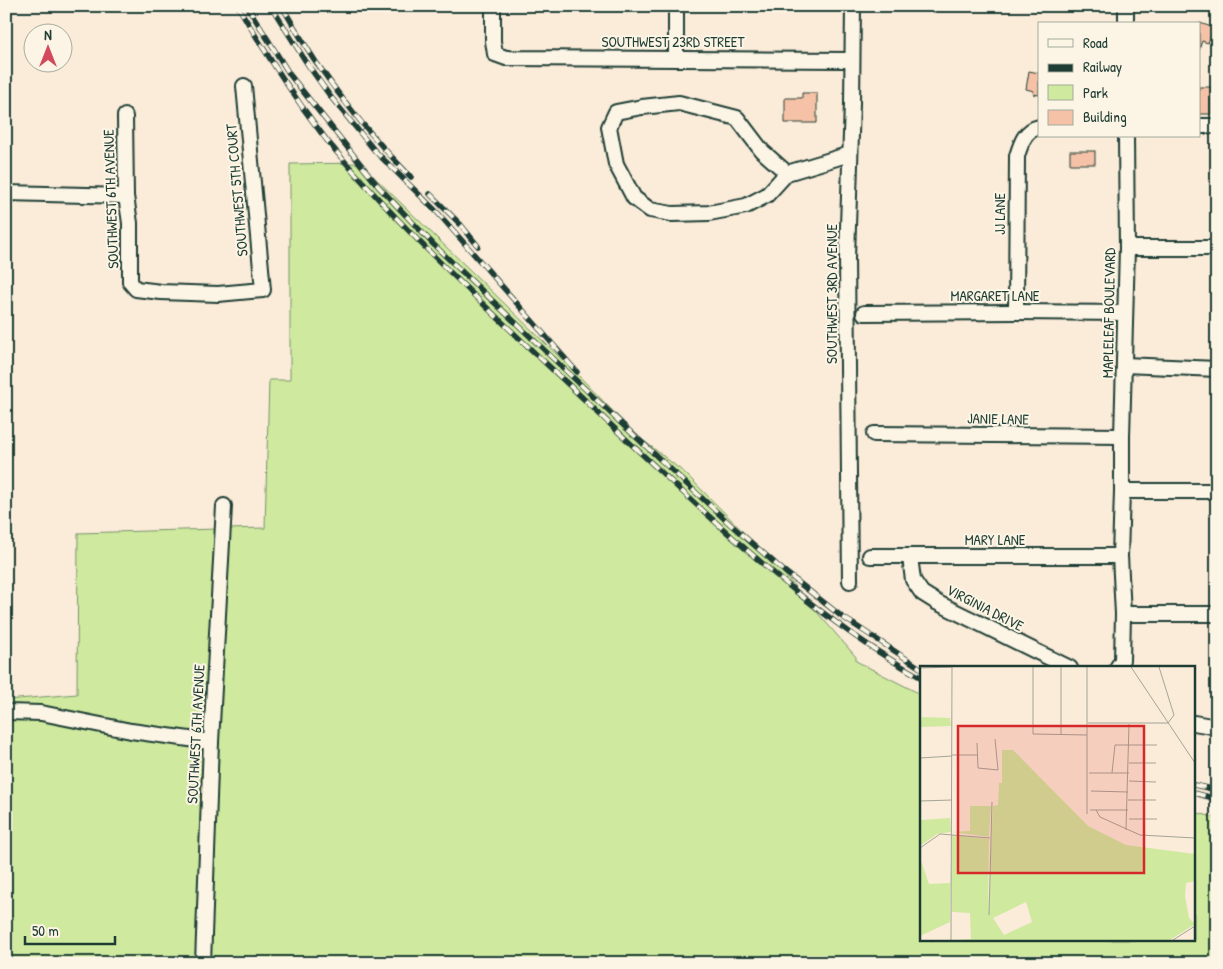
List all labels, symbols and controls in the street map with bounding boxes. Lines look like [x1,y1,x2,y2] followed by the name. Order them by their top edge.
[22,22,72,72] north arrow
[1038,22,1200,138] legend
[44,25,52,44] text: N
[602,31,745,52] street label: SOUTHWEST 23RD STREET
[1083,32,1108,53] text: Road
[1083,56,1122,77] text: Railway
[1083,82,1108,103] text: Park
[1083,106,1127,127] text: Building
[220,122,253,257] street label: SOUTHWEST 5TH COURT
[98,129,123,269] street label: SOUTHWEST 6TH AVENUE
[989,193,1010,235] street label: JJ LANE
[821,224,842,364] street label: SOUTHWEST 3RD AVENUE
[1097,247,1120,378] street label: MAPLELEAF BOULEVARD
[951,285,1040,306] street label: MARGARET LANE
[967,407,1030,430] street label: JANIE LANE
[965,529,1026,550] street label: MARY LANE
[943,579,1028,636] street label: VIRGINIA DRIVE
[181,663,210,804] street label: SOUTHWEST 6TH AVENUE
[920,666,1196,942] inset map
[25,914,115,946] scale bar
[32,920,59,941] text: 50 m

